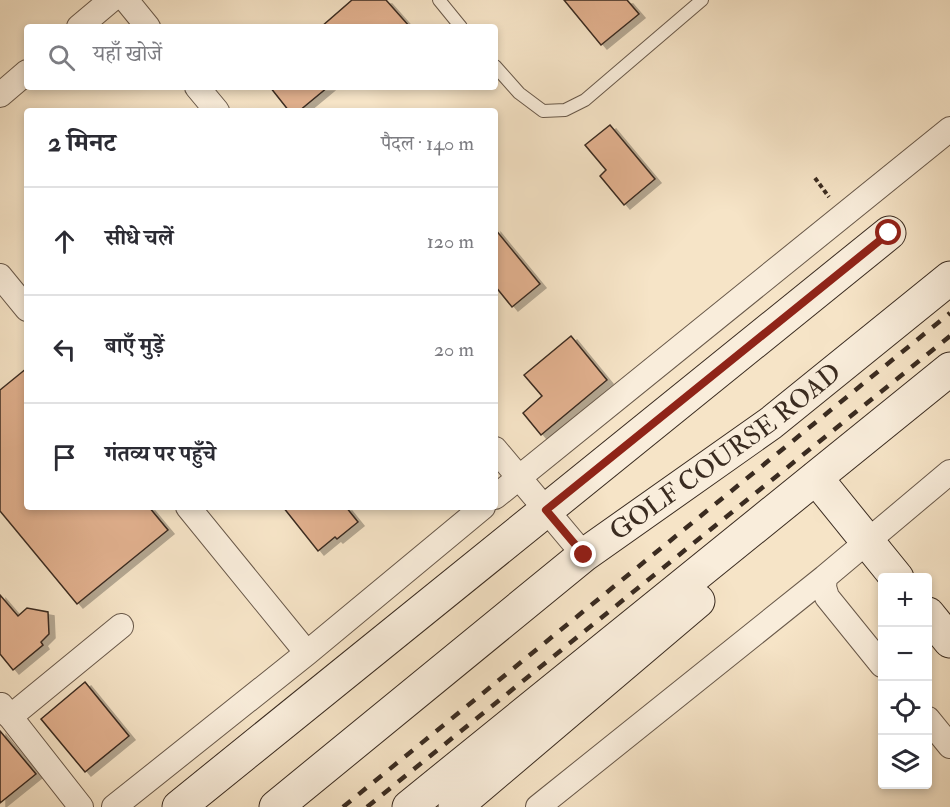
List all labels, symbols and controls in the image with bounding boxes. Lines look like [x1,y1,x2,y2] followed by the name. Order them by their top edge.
[24,24,498,90] search box
[93,40,162,68] text: यहाँ खोजें
[45,41,78,74] icon: search
[48,127,116,159] text: 2 मिनट
[381,131,474,156] text: पैदल · 140 m
[875,219,901,245] route start
[105,224,173,252] text: सीधे चलें
[48,225,81,258] icon: ahead
[427,229,474,254] text: 120 m
[105,332,164,360] text: बाएँ मुड़ें
[48,333,81,366] icon: left
[434,337,474,362] text: 20 m
[604,357,848,548] street label: GOLF COURSE ROAD
[105,440,216,468] text: गंतव्य पर पहुँचे
[48,441,81,474] icon: arrive
[570,541,596,567] route end
[878,573,932,789] map controls
[878,573,932,627] button: +
[878,627,932,681] button: −
[878,681,932,735] button: locate
[878,735,932,789] button: layers

